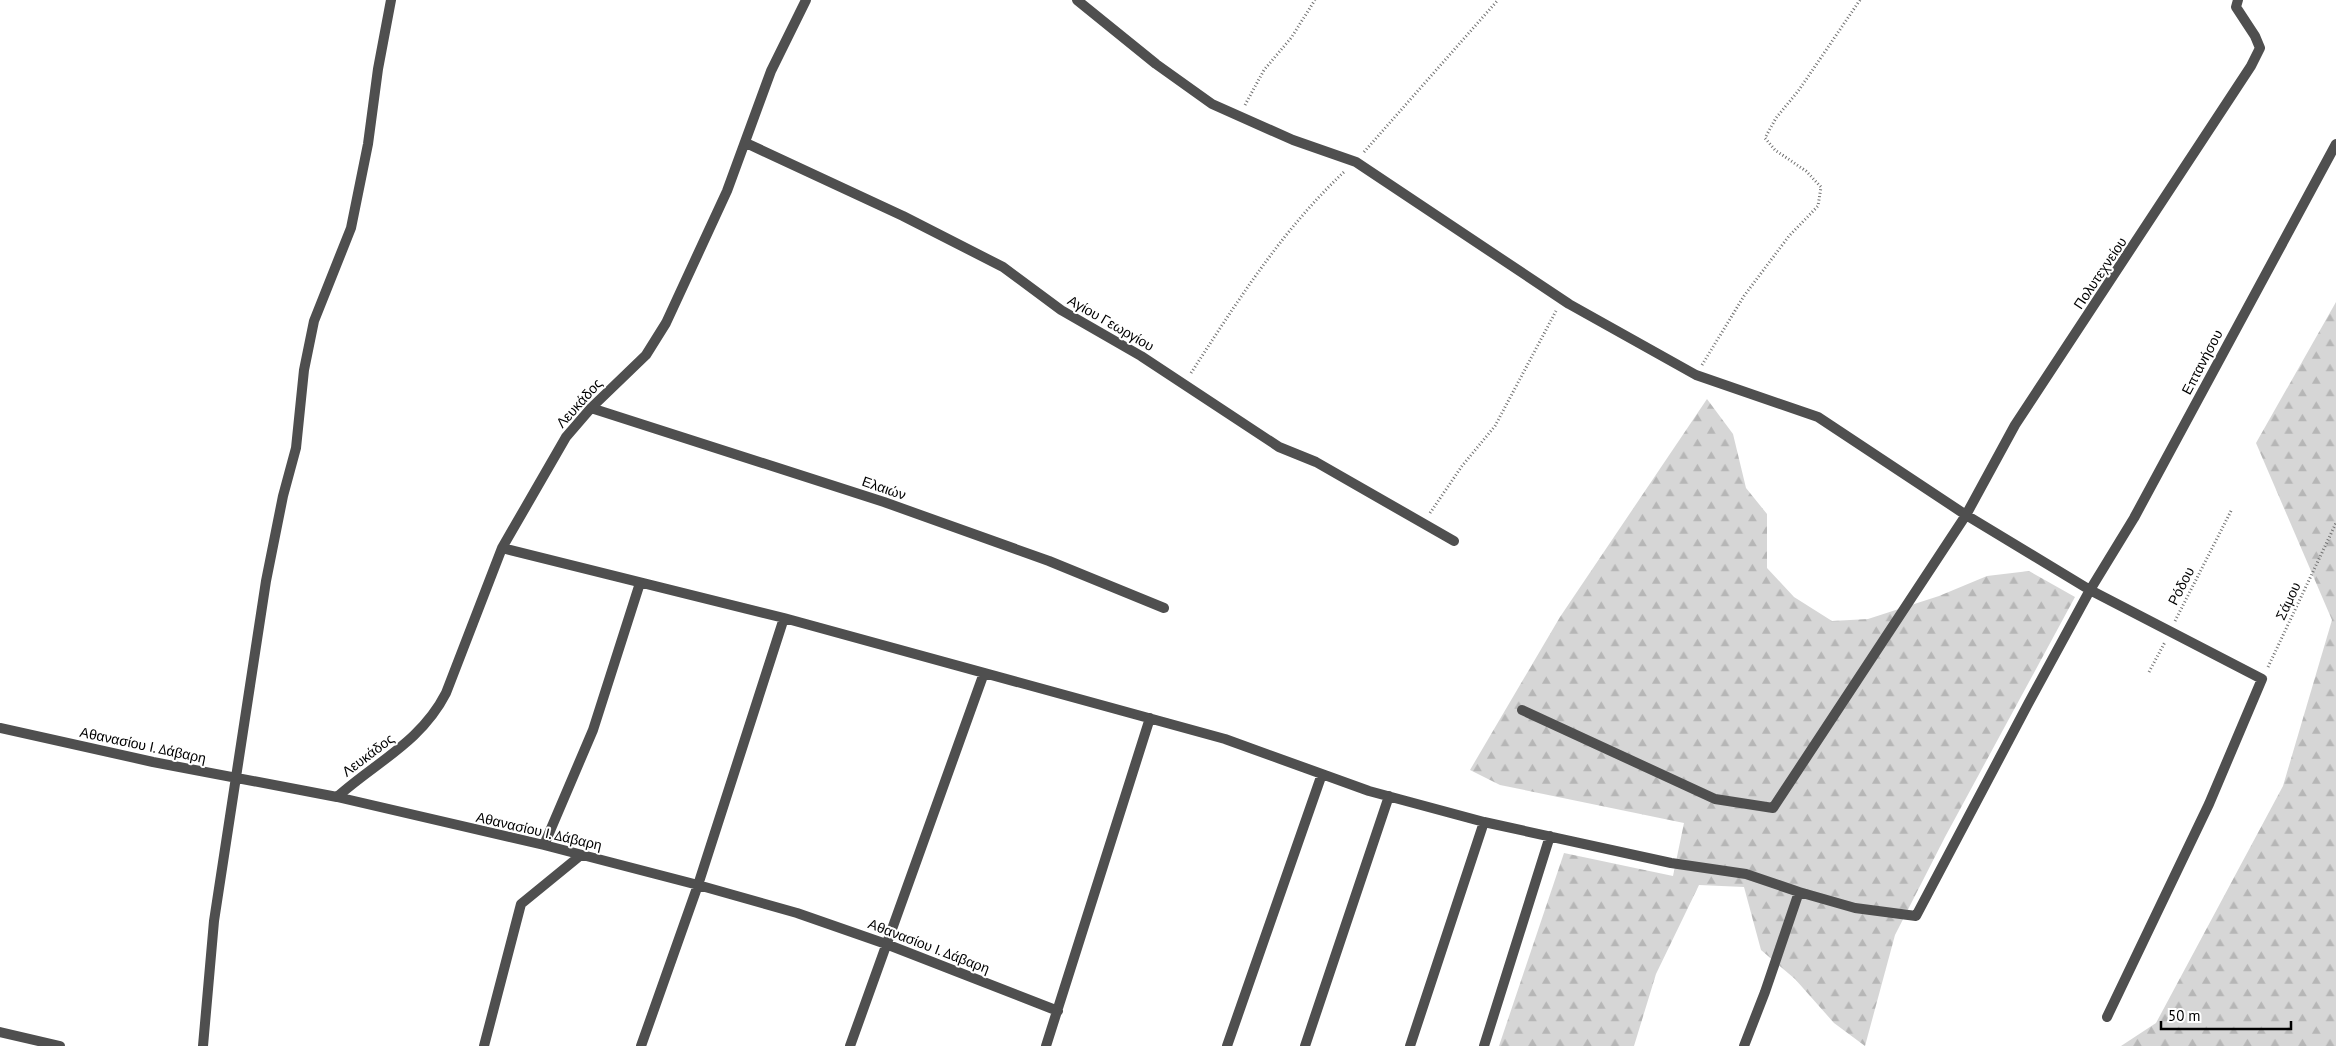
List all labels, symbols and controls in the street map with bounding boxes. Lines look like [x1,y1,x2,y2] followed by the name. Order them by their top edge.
[2069,234,2131,312] street label: Πολυτεχνείου
[1065,291,1157,355] street label: Αγίου Γεωργίου
[2177,326,2227,398] street label: Επτανήσου
[552,374,606,432] street label: Λευκάδος
[860,472,908,504] street label: Ελαιών
[2164,564,2198,608] street label: Ρόδου
[2271,579,2305,623] street label: Σάμου
[78,723,208,767] street label: Αθανασίου Ι. Δάβαρη
[338,729,398,780] street label: Λευκάδος
[474,808,604,854] street label: Αθανασίου Ι. Δάβαρη
[866,915,992,977] street label: Αθανασίου Ι. Δάβαρη
[2161,998,2291,1030] scale bar
[2168,1006,2201,1025] text: 50 m

